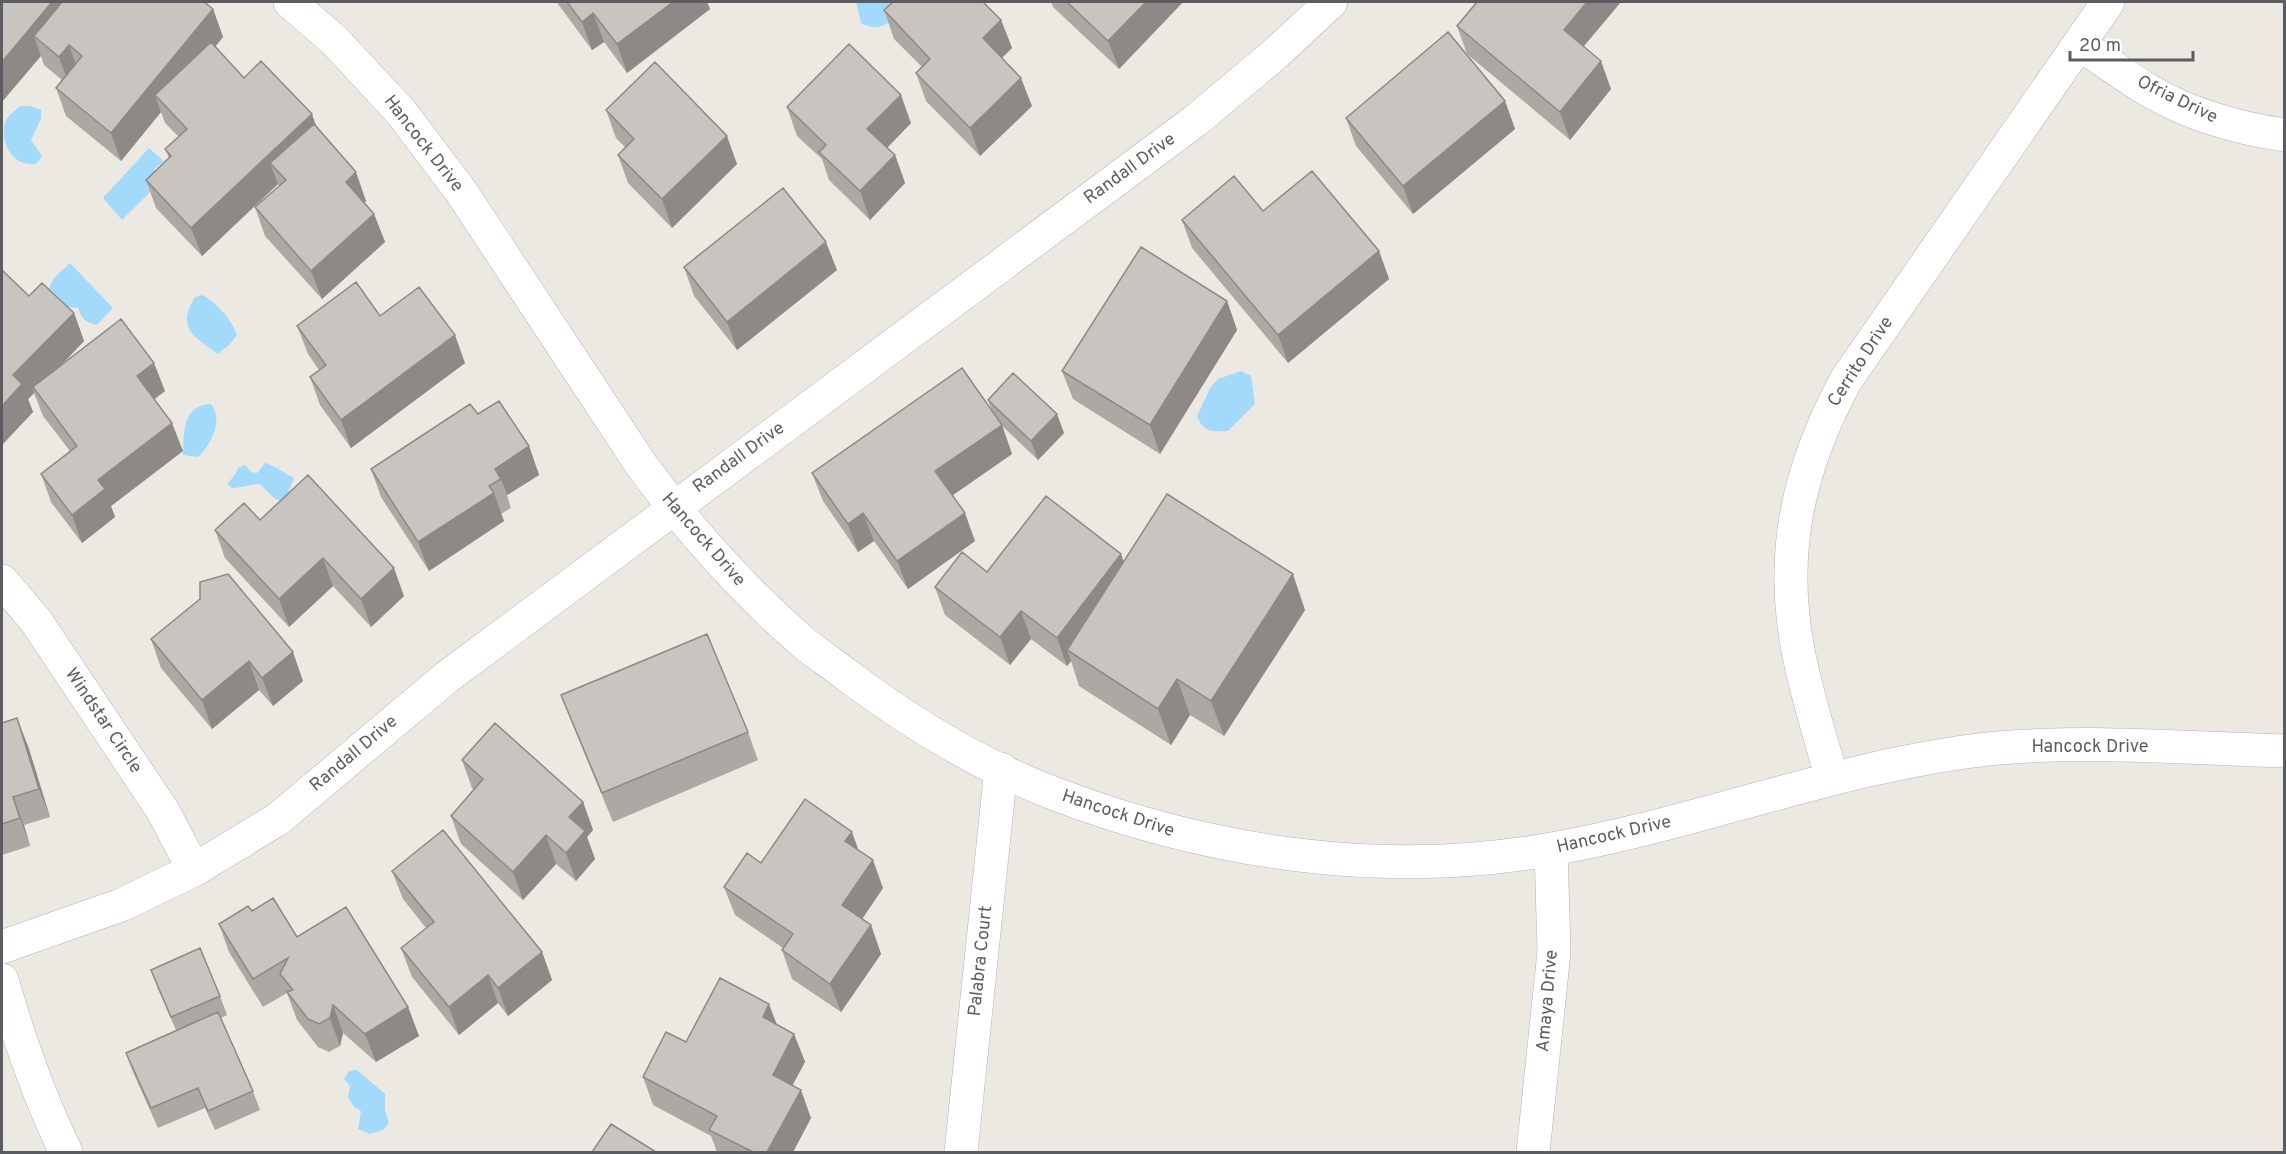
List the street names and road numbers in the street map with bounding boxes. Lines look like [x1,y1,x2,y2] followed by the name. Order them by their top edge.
[2133,71,2221,129] street label: Ofria Drive
[378,91,468,197] street label: Hancock Drive
[1080,128,1180,210] street label: Randall Drive
[1823,312,1899,412] street label: Cerrito Drive
[689,417,789,499] street label: Randall Drive
[656,488,750,592] street label: Hancock Drive
[59,664,147,778] street label: Windstar Circle
[305,711,403,797] street label: Randall Drive
[2031,736,2149,759] street label: Hancock Drive
[1059,785,1177,843] street label: Hancock Drive
[1554,811,1674,859] street label: Hancock Drive
[964,905,998,1017] street label: Palabra Court
[1532,949,1564,1053] street label: Amaya Drive

